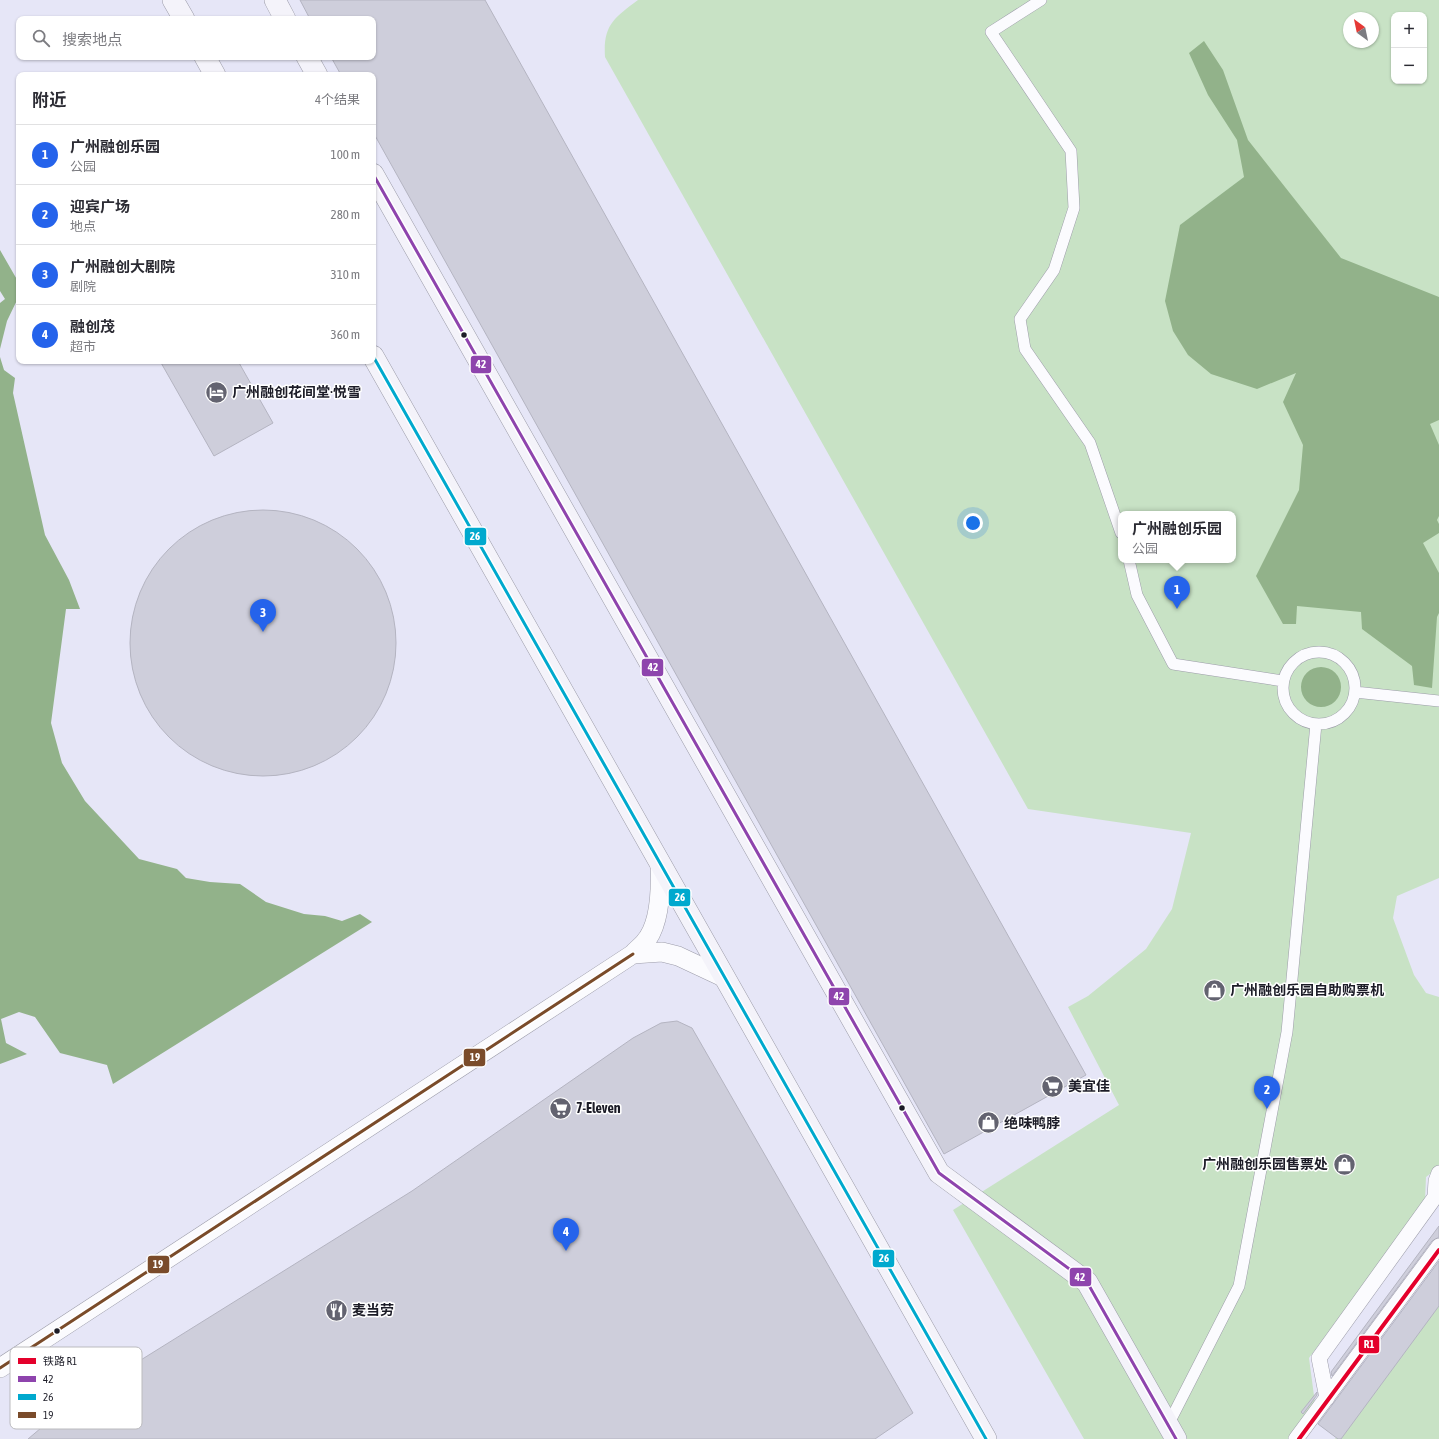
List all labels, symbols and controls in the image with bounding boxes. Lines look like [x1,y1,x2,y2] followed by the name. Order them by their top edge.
[1343,12,1379,48] north arrow
[1391,12,1427,84] map controls
[1391,12,1427,48] button: +
[16,16,376,60] search box
[30,27,52,49] icon: search
[62,31,122,48] text: 搜索地点
[1391,48,1427,84] button: −
[32,90,66,110] text: 附近
[315,92,360,107] text: 4个结果
[70,138,160,155] text: 广州融创乐园
[42,147,48,162] text: 1
[331,147,360,162] text: 100 m
[70,159,96,174] text: 公园
[70,198,130,215] text: 迎宾广场
[42,207,48,222] text: 2
[331,207,360,222] text: 280 m
[70,219,96,234] text: 地点
[70,258,175,275] text: 广州融创大剧院
[42,267,48,282] text: 3
[331,267,360,282] text: 310 m
[70,279,96,294] text: 剧院
[70,318,115,335] text: 融创茂
[42,327,48,342] text: 4
[331,327,360,342] text: 360 m
[459,330,469,340] unlabelled marker
[70,339,96,354] text: 超市
[470,355,492,374] line badge: 42
[475,358,486,370] text: 42
[203,379,229,405] hotel icon: 广州融创花间堂·悦雪
[232,384,361,400] place label: 广州融创花间堂·悦雪
[1118,511,1236,563] popup
[963,513,983,533] your location
[1132,520,1222,537] text: 广州融创乐园
[464,527,487,546] line badge: 26
[470,530,480,542] text: 26
[1132,541,1158,556] text: 公园
[1164,576,1190,609] pin: 1
[250,599,276,632] pin: 3
[641,658,664,677] line badge: 42
[647,661,658,673] text: 42
[668,888,691,907] line badge: 26
[675,891,685,903] text: 26
[1202,977,1228,1003] shop icon: 广州融创乐园自助购票机
[1230,982,1385,998] place label: 广州融创乐园自助购票机
[828,987,850,1006] line badge: 42
[833,990,844,1002] text: 42
[463,1048,486,1067] line badge: 19
[470,1051,480,1063] text: 19
[1039,1073,1065,1099] supermarket icon: 美宜佳
[1254,1076,1280,1109] pin: 2
[1068,1078,1110,1094] place label: 美宜佳
[547,1095,573,1121] supermarket icon: 7-Eleven
[576,1100,621,1116] place label: 7-Eleven
[897,1103,907,1113] unlabelled marker
[975,1110,1001,1136] shop icon: 绝味鸭脖
[1004,1115,1060,1131] place label: 绝味鸭脖
[1331,1151,1357,1177] shop icon: 广州融创乐园售票处
[1202,1156,1328,1172] place label: 广州融创乐园售票处
[553,1218,579,1251] pin: 4
[872,1249,895,1268] line badge: 26
[879,1252,889,1264] text: 26
[147,1255,170,1274] line badge: 19
[153,1258,163,1270] text: 19
[1069,1267,1092,1287] line badge: 42
[1074,1271,1085,1283] text: 42
[323,1297,349,1323] restaurant icon: 麦当劳
[352,1302,394,1318] place label: 麦当劳
[52,1326,62,1336] unlabelled marker
[1358,1335,1380,1354] line badge: R1
[1364,1338,1374,1350] text: R1
[10,1347,142,1429] legend
[43,1355,77,1367] text: 铁路 R1
[43,1373,53,1385] text: 42
[43,1391,53,1403] text: 26
[43,1409,53,1421] text: 19

